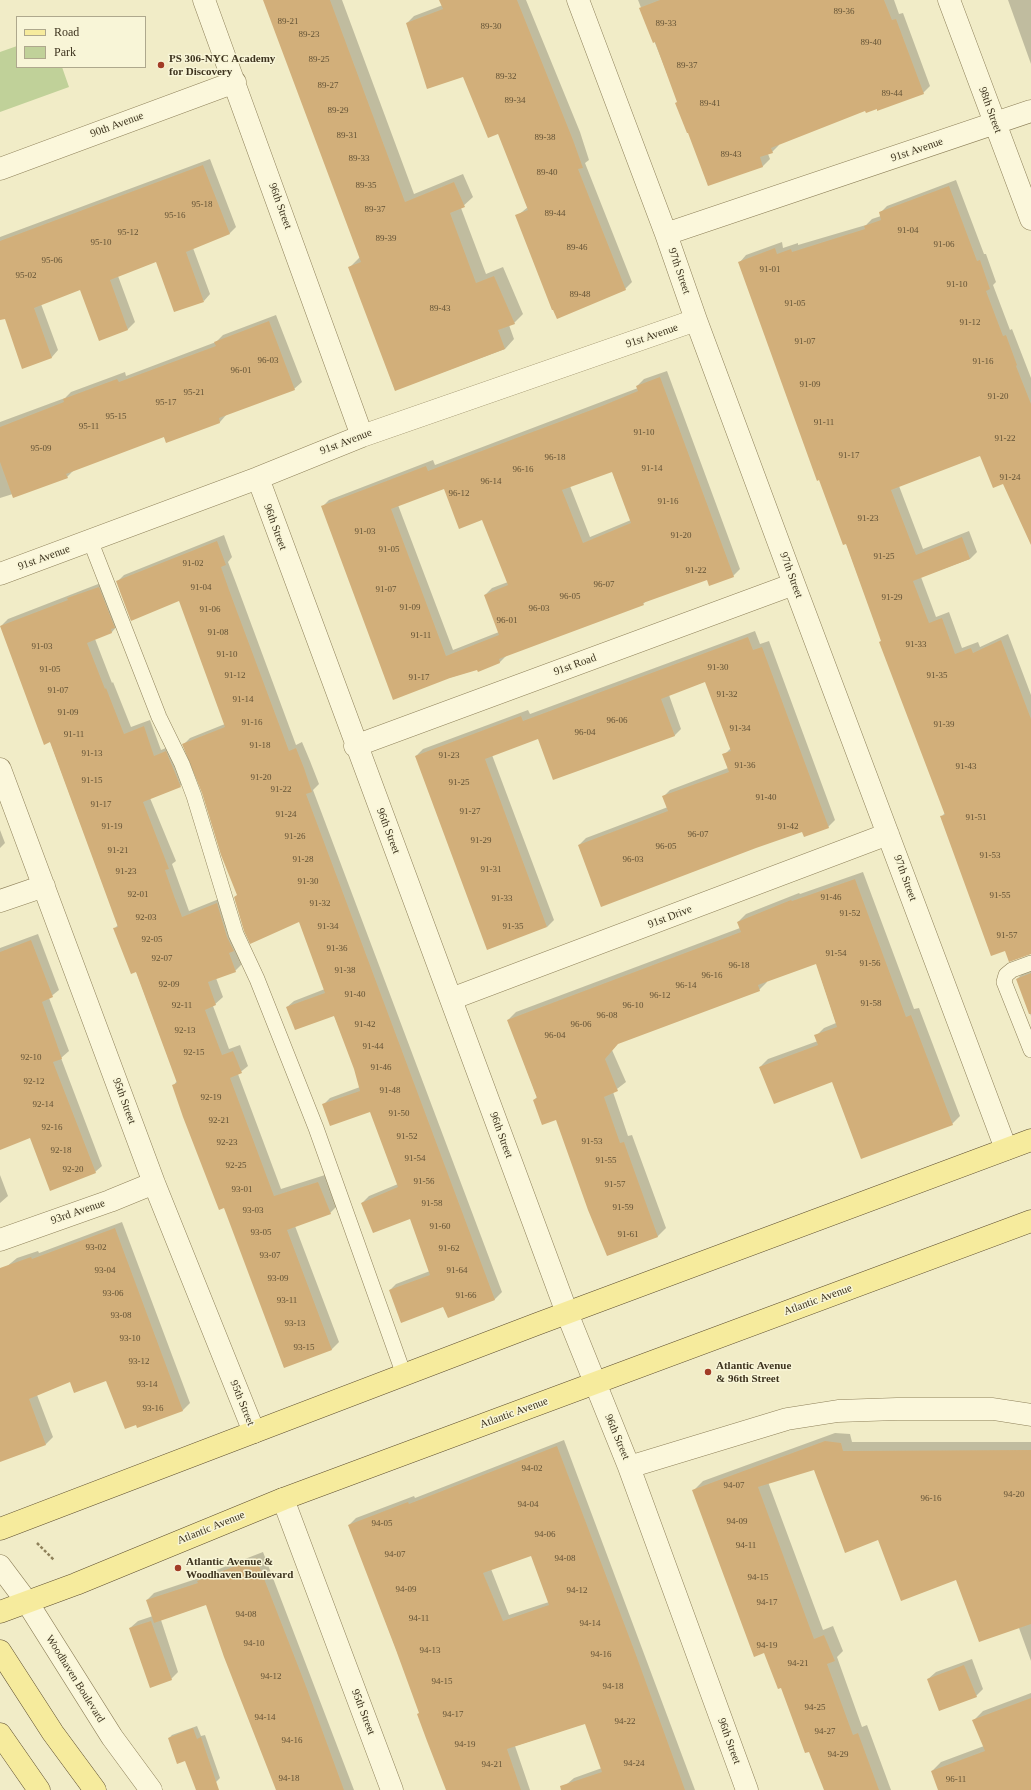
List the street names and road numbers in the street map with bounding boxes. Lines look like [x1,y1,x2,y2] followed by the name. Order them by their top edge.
[976,85,1004,135] street label: 98th Street
[89,109,145,141] street label: 90th Avenue
[889,135,945,165] street label: 91st Avenue
[266,181,294,231] street label: 96th Street
[665,246,693,296] street label: 97th Street
[624,321,680,351] street label: 91st Avenue
[318,426,374,458] street label: 91st Avenue
[261,502,289,552] street label: 96th Street
[16,542,72,574] street label: 91st Avenue
[777,550,805,600] street label: 97th Street
[552,651,598,679] street label: 91st Road
[373,806,403,856] street label: 96th Street
[891,853,919,903] street label: 97th Street
[646,903,694,931] street label: 91st Drive
[110,1076,138,1126] street label: 95th Street
[487,1110,515,1160] street label: 96th Street
[49,1197,107,1227] street label: 93rd Avenue
[782,1282,854,1318] street label: Atlantic Avenue
[227,1378,257,1428] street label: 95th Street
[478,1395,550,1431] street label: Atlantic Avenue
[602,1412,632,1462] street label: 96th Street
[175,1508,247,1548] street label: Atlantic Avenue
[43,1633,107,1725] street label: Woodhaven Boulevard
[348,1687,378,1737] street label: 95th Street
[715,1716,743,1766] street label: 96th Street

